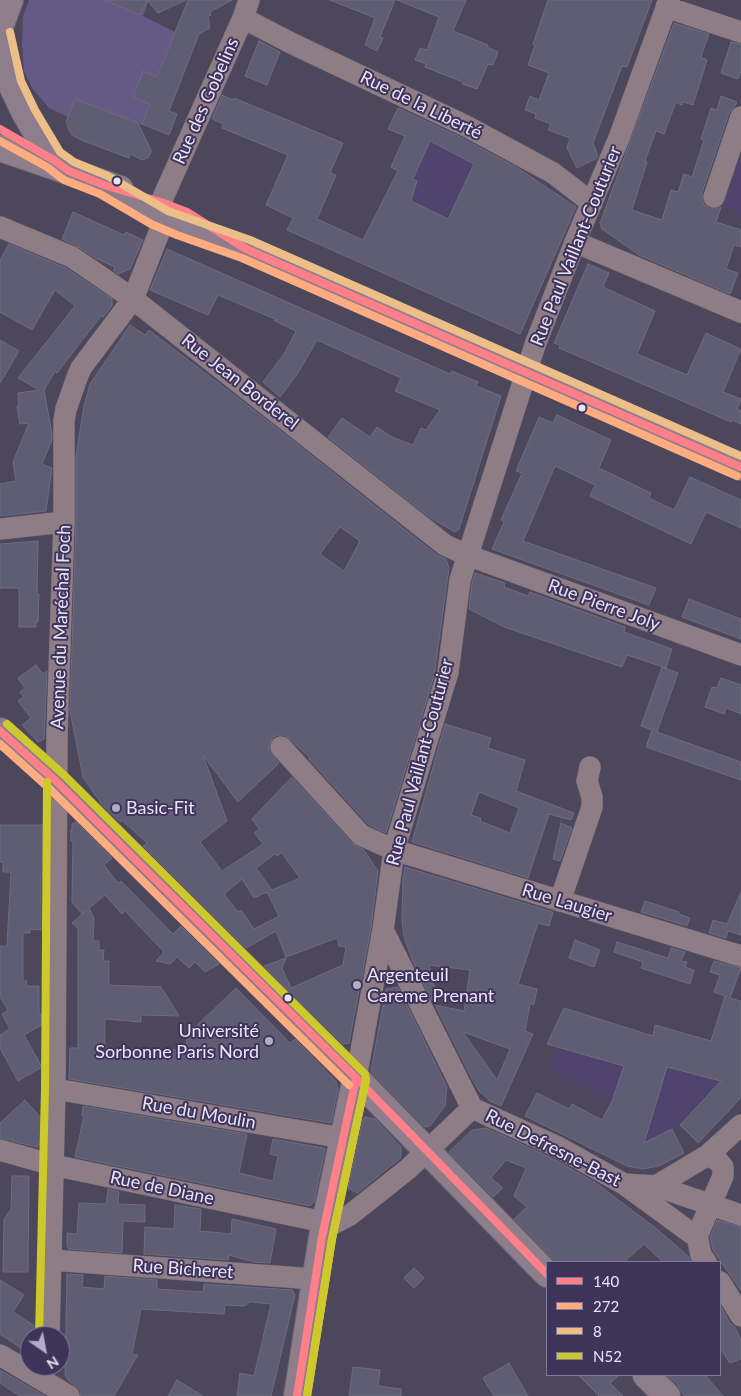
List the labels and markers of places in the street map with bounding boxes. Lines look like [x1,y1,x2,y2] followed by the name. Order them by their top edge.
[112,176,122,186] unlabelled marker
[577,403,587,413] unlabelled marker
[126,797,195,819] place label: Basic-Fit
[110,802,122,814] marker: Basic-Fit
[367,964,494,1006] place label: Argenteuil Careme Prenant
[351,979,363,991] marker: Argenteuil Careme Prenant
[283,993,293,1003] unlabelled marker
[95,1020,259,1062] place label: Université Sorbonne Paris Nord
[263,1035,275,1047] marker: Université Sorbonne Paris Nord

